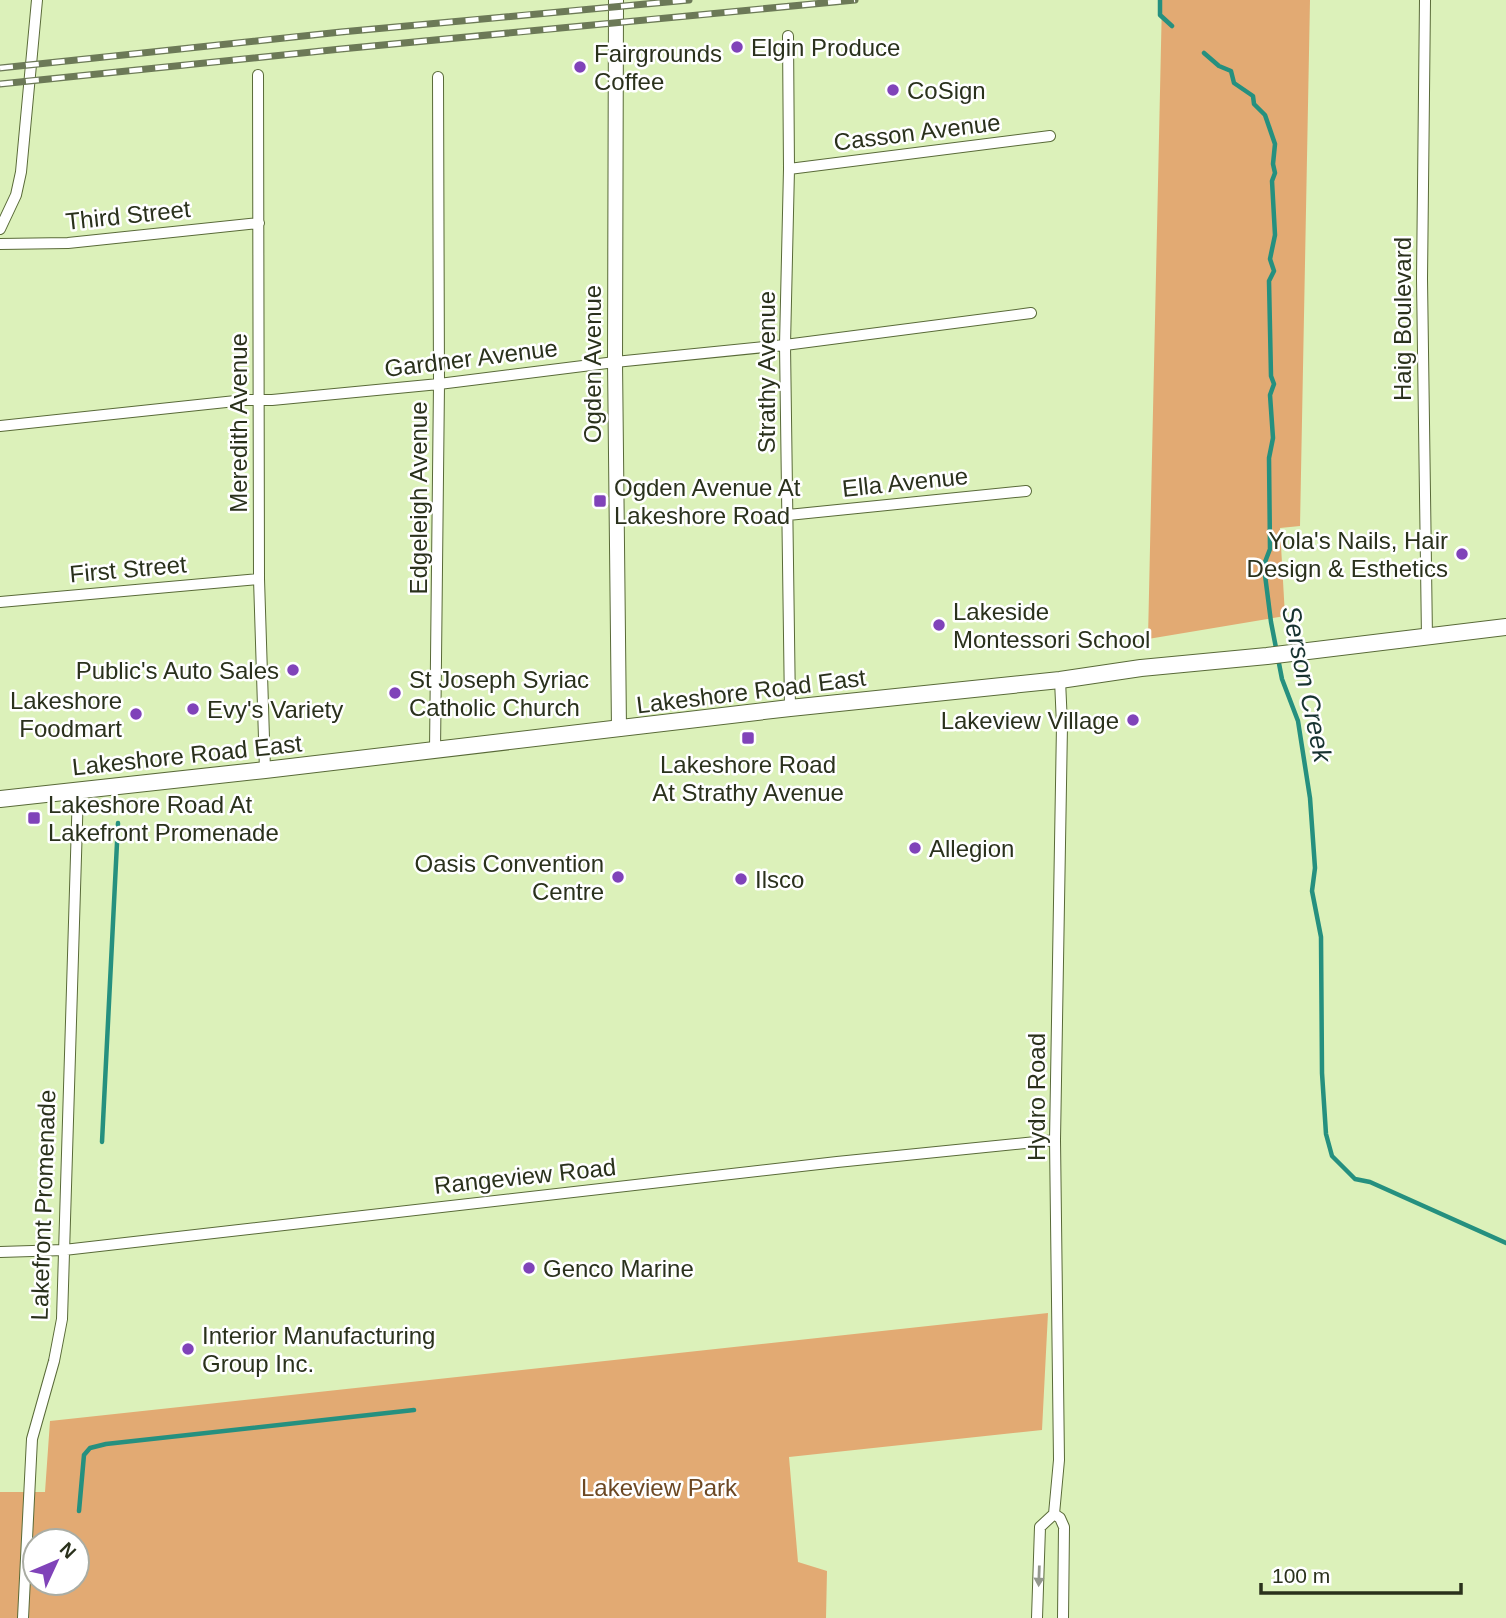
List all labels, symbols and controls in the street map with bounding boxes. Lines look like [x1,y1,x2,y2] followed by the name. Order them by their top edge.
[751,34,900,61] place label: Elgin Produce
[729,39,745,55] marker: Elgin Produce
[594,40,722,95] place label: Fairgrounds Coffee
[572,59,588,75] marker: Fairgrounds Coffee
[907,77,986,104] place label: CoSign
[885,82,901,98] marker: CoSign
[832,108,1002,156] street label: Casson Avenue
[64,195,192,235] street label: Third Street
[1389,237,1416,401] street label: Haig Boulevard
[579,285,606,443] street label: Ogden Avenue
[753,291,780,453] street label: Strathy Avenue
[225,333,252,513] street label: Meredith Avenue
[383,334,559,382] street label: Gardner Avenue
[405,401,432,595] street label: Edgeleigh Avenue
[841,462,969,502] street label: Ella Avenue
[614,474,801,529] place label: Ogden Avenue At Lakeshore Road
[592,493,608,509] marker: Ogden Avenue At Lakeshore Road
[1247,527,1448,582] place label: Yola's Nails, Hair Design & Esthetics
[1454,546,1470,562] marker: Yola's Nails, Hair Design & Esthetics
[68,550,188,588] street label: First Street
[953,598,1150,653] place label: Lakeside Montessori School
[1276,603,1339,767] water label: Serson Creek
[931,617,947,633] marker: Lakeside Montessori School
[76,657,279,684] place label: Public's Auto Sales
[285,662,301,678] marker: Public's Auto Sales
[635,663,868,718] street label: Lakeshore Road East
[409,666,589,721] place label: St Joseph Syriac Catholic Church
[387,685,403,701] marker: St Joseph Syriac Catholic Church
[10,687,122,742] place label: Lakeshore Foodmart
[207,696,343,723] place label: Evy's Variety
[185,701,201,717] marker: Evy's Variety
[128,706,144,722] marker: Lakeshore Foodmart
[941,707,1119,734] place label: Lakeview Village
[1125,712,1141,728] marker: Lakeview Village
[71,729,304,780] street label: Lakeshore Road East
[740,730,756,746] marker: Lakeshore Road At Strathy Avenue
[652,751,844,806] place label: Lakeshore Road At Strathy Avenue
[48,791,279,846] place label: Lakeshore Road At Lakefront Promenade
[26,810,42,826] marker: Lakeshore Road At Lakefront Promenade
[929,835,1014,862] place label: Allegion
[907,840,923,856] marker: Allegion
[415,850,604,905] place label: Oasis Convention Centre
[755,866,804,893] place label: Ilsco
[610,869,626,885] marker: Oasis Convention Centre
[733,871,749,887] marker: Ilsco
[1023,1033,1050,1161] street label: Hydro Road
[25,1089,61,1321] street label: Lakefront Promenade
[433,1153,617,1199] street label: Rangeview Road
[543,1255,694,1282] place label: Genco Marine
[521,1260,537,1276] marker: Genco Marine
[202,1322,435,1377] place label: Interior Manufacturing Group Inc.
[180,1341,196,1357] marker: Interior Manufacturing Group Inc.
[581,1474,738,1501] park label: Lakeview Park
[21,1527,91,1597] north arrow
[56,1538,80,1563] text: N
[1261,1552,1460,1596] scale bar
[1272,1564,1330,1587] text: 100 m
[1033,1565,1044,1587] one-way arrow

